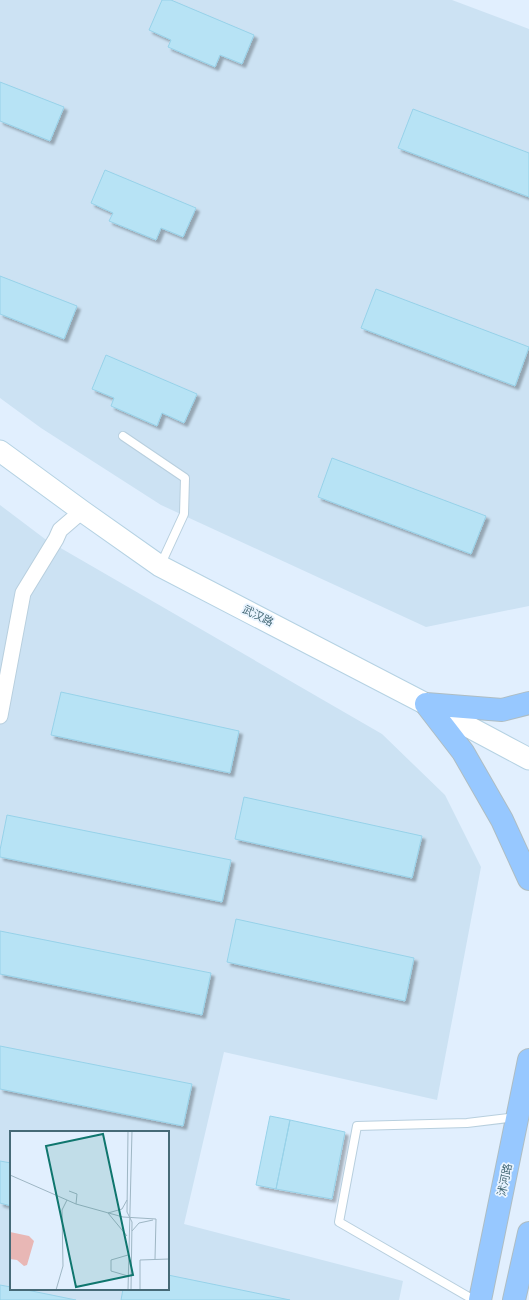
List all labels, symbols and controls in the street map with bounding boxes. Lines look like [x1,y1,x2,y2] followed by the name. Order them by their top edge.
[240,603,276,629] street label: 武汉路
[10,1131,169,1290] inset map
[495,1163,515,1197] street label: 沭河路

